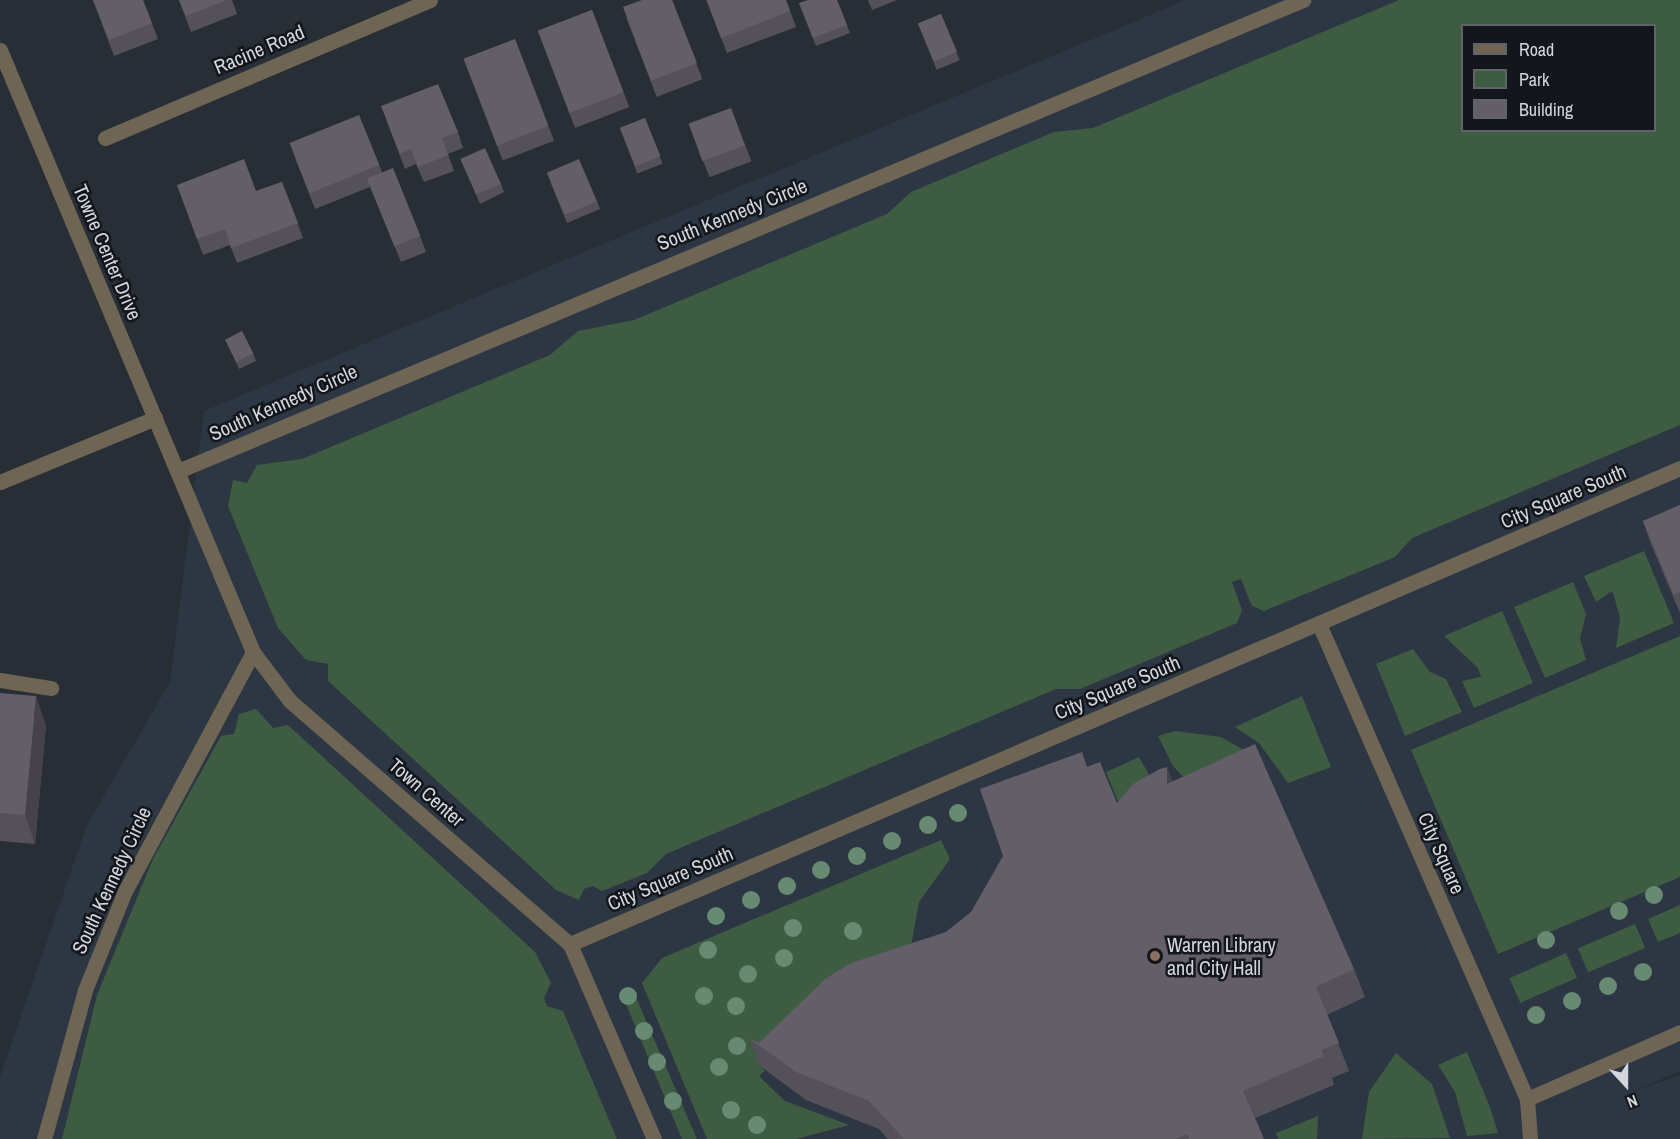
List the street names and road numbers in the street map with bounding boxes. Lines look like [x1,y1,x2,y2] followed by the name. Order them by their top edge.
[210,19,308,79] street label: Racine Road
[654,173,810,255] street label: South Kennedy Circle
[69,181,147,323] street label: Towne Center Drive
[205,359,361,445] street label: South Kennedy Circle
[1497,459,1629,533] street label: City Square South
[1051,650,1183,724] street label: City Square South
[384,753,470,831] street label: Town Center
[66,803,156,957] street label: South Kennedy Circle
[1413,809,1471,897] street label: City Square
[604,841,736,915] street label: City Square South

